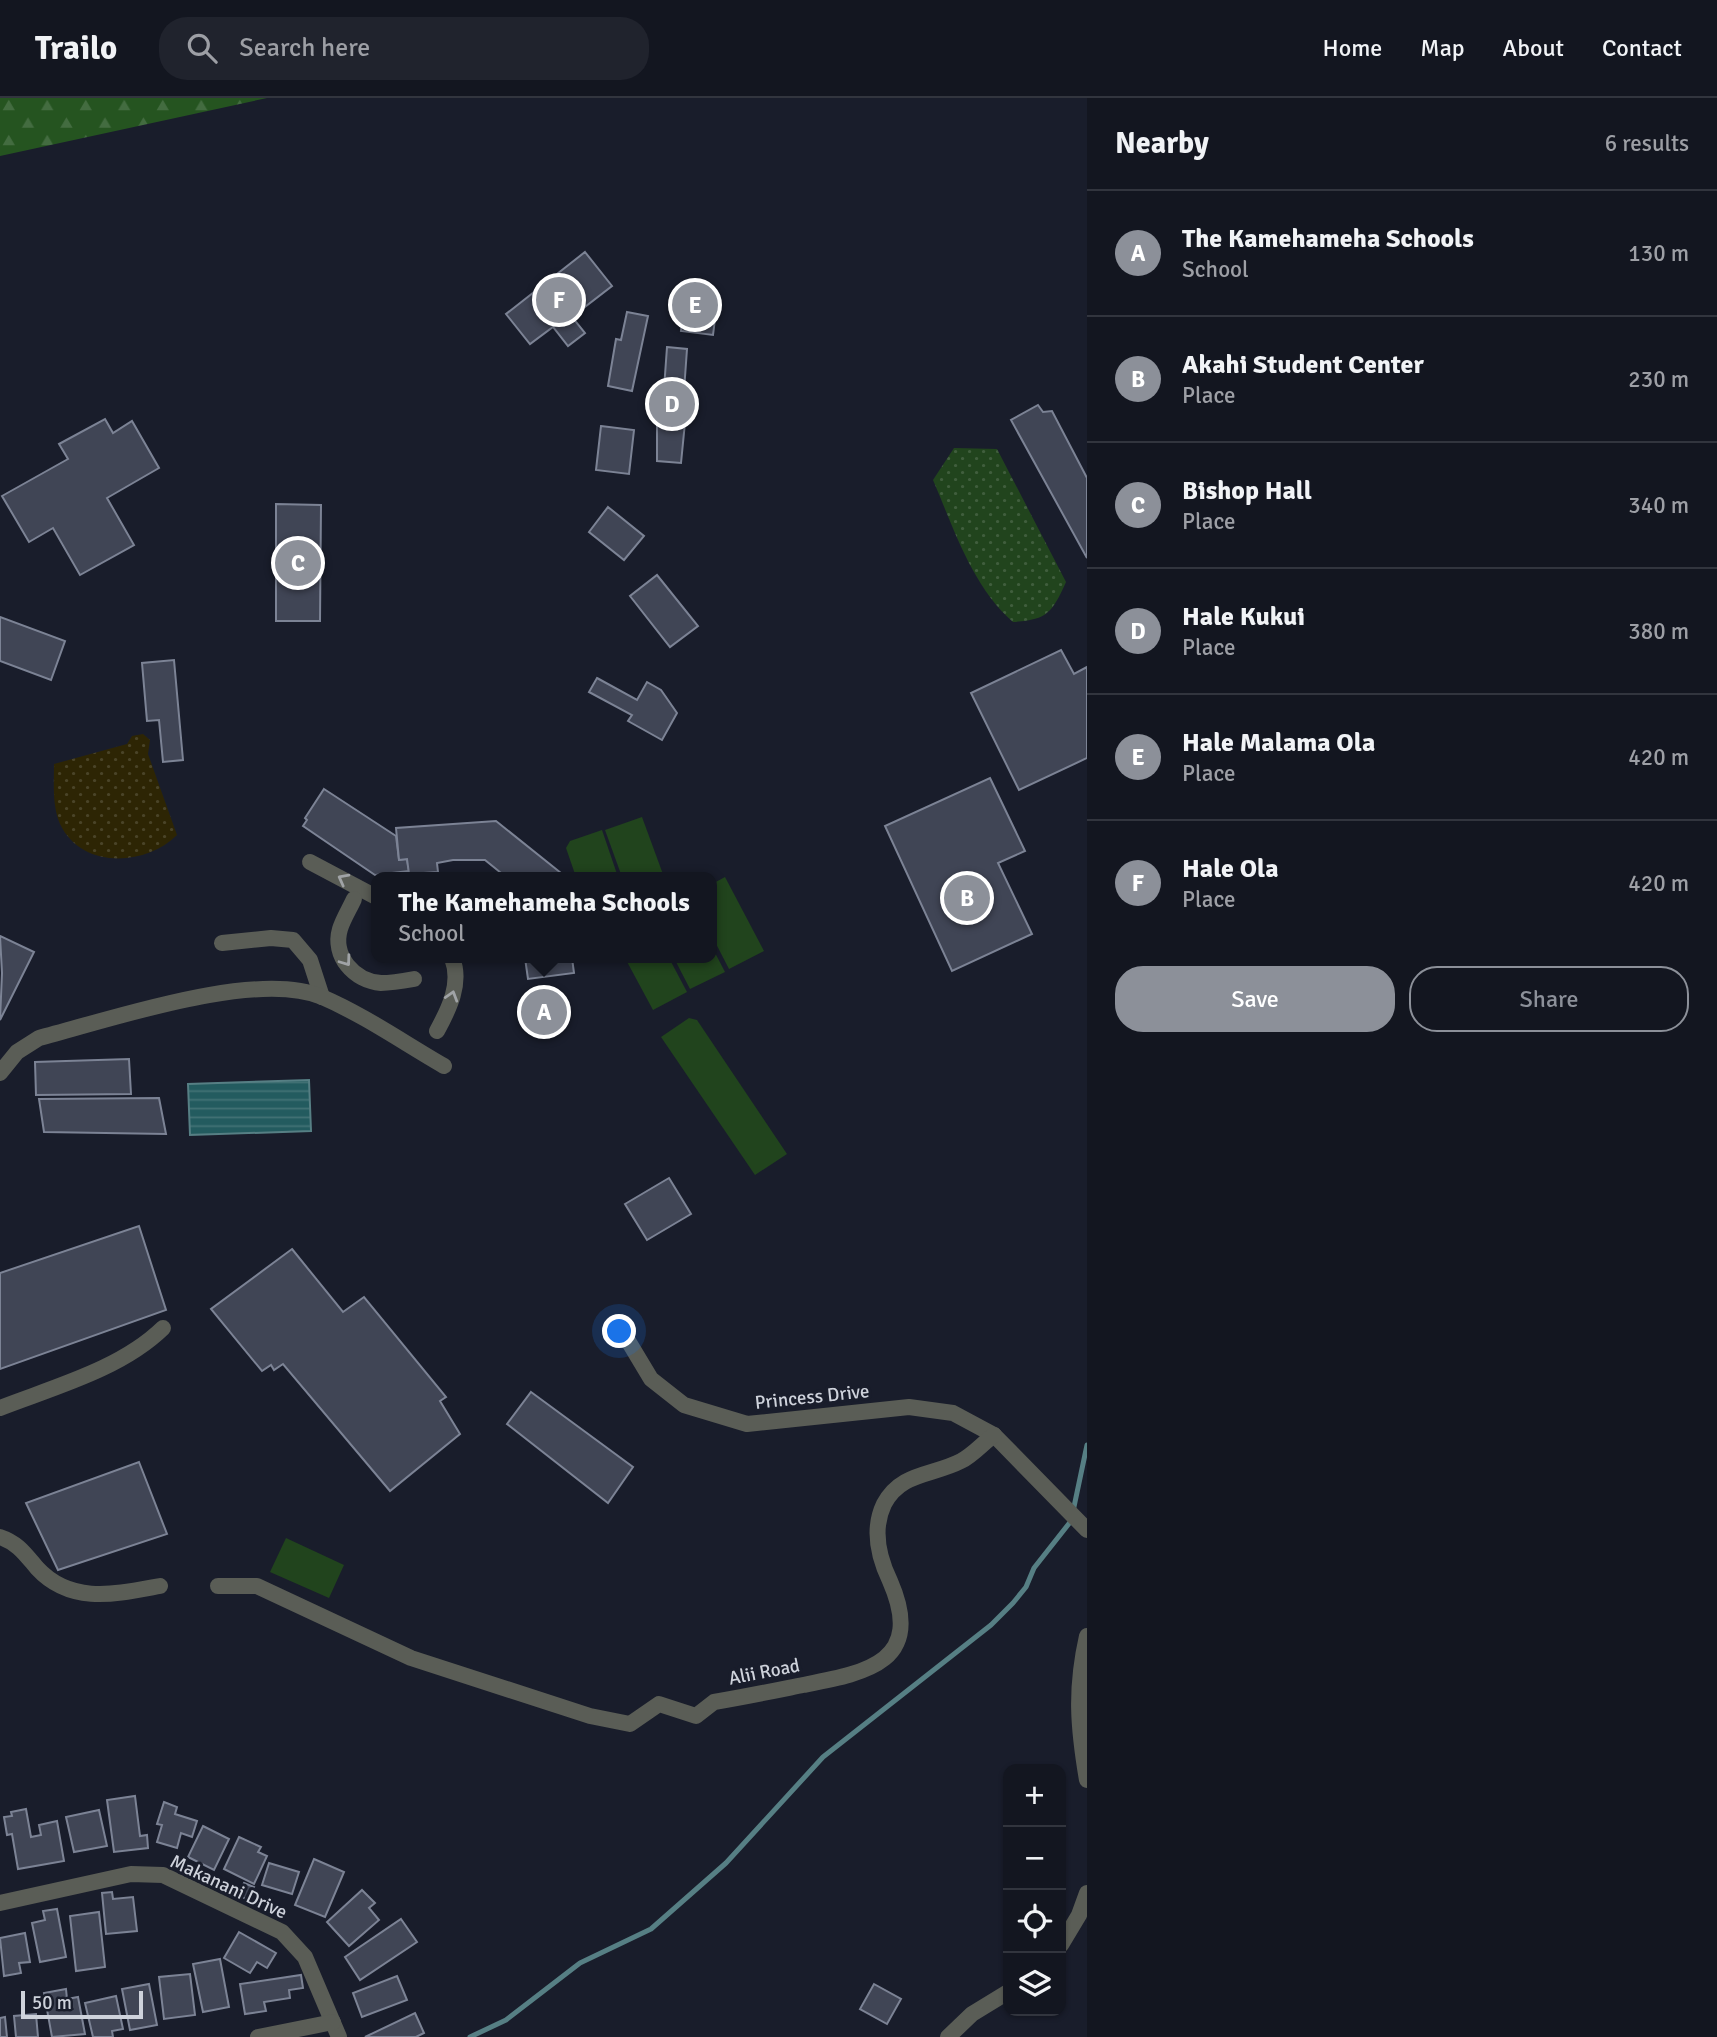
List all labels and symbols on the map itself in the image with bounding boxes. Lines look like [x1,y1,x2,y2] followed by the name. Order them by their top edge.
[536,274,582,326] pin: F
[672,279,718,331] pin: E
[649,378,695,430] pin: D
[275,537,321,589] pin: C
[944,872,990,924] pin: B
[338,874,350,887] one-way arrow
[338,953,350,966] one-way arrow
[521,986,567,1038] pin: A
[444,990,459,1002] one-way arrow
[602,1314,636,1348] your location
[754,1379,871,1415] street label: Princess Drive
[727,1653,802,1691] street label: Alii Road
[166,1849,291,1924] street label: Makanani Drive
[21,1988,144,2020] scale bar

